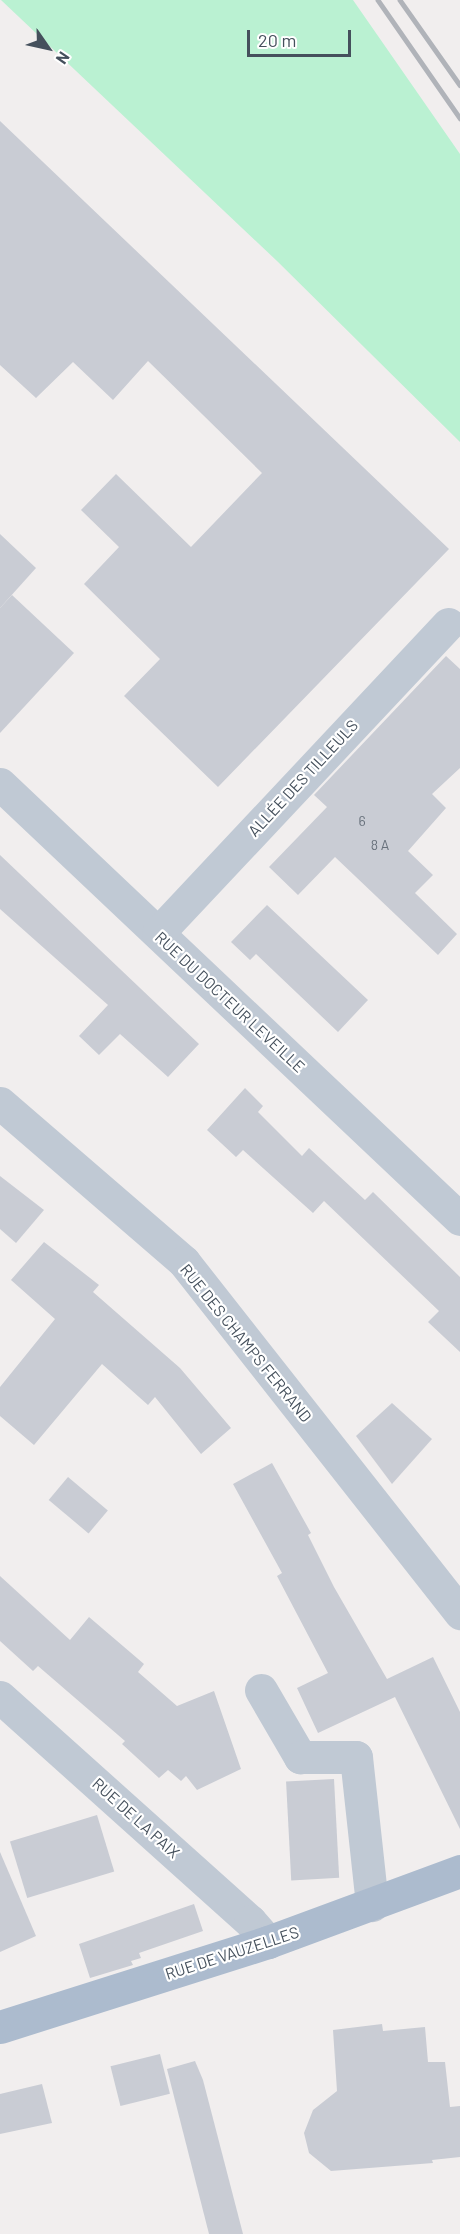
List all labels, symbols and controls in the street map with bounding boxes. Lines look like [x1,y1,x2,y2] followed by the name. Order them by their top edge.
[18,18,78,78] north arrow
[250,18,354,56] scale bar
[258,29,296,51] text: 20 m
[52,49,74,68] text: N
[244,716,362,840] street label: ALLÉE DES TILLEULS
[358,813,366,829] house number: 6
[371,837,389,853] house number: 8 A
[151,927,309,1077] street label: RUE DU DOCTEUR LEVEILLE
[176,1260,316,1426] street label: RUE DES CHAMPS FERRAND
[88,1774,184,1862] street label: RUE DE LA PAIX
[163,1922,301,1984] street label: RUE DE VAUZELLES

